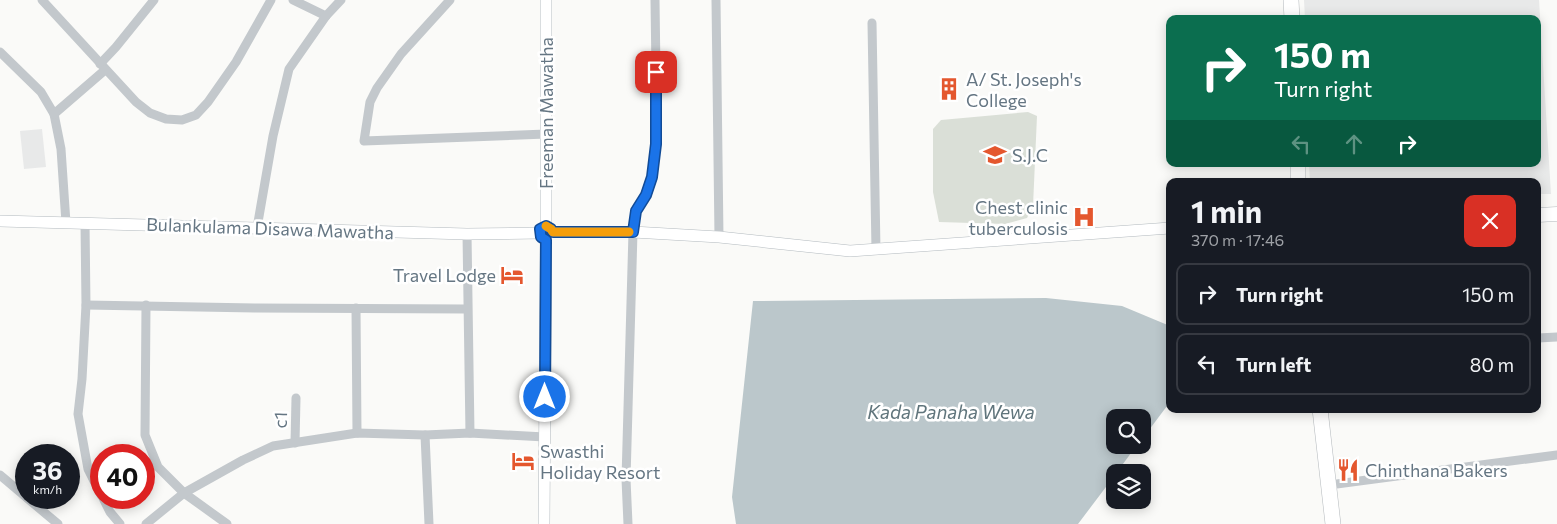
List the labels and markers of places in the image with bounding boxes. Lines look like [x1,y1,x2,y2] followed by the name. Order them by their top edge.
[635,51,677,93] pin
[966,68,1082,111] place label: A/ St. Joseph's College
[936,76,962,102] building icon: A/ St. Joseph's College
[982,142,1008,168] school or university icon: S.J.C
[1012,144,1048,166] place label: S.J.C
[968,196,1068,239] place label: Chest clinic tuberculosis
[1071,204,1097,230] hospital icon: Chest clinic tuberculosis
[499,262,525,288] hotel icon: Travel Lodge
[393,264,496,286] place label: Travel Lodge
[540,440,660,483] place label: Swasthi Holiday Resort
[510,448,536,474] hotel icon: Swasthi Holiday Resort
[1335,457,1361,483] restaurant icon: Chinthana Bakers
[1365,459,1508,481] place label: Chinthana Bakers

